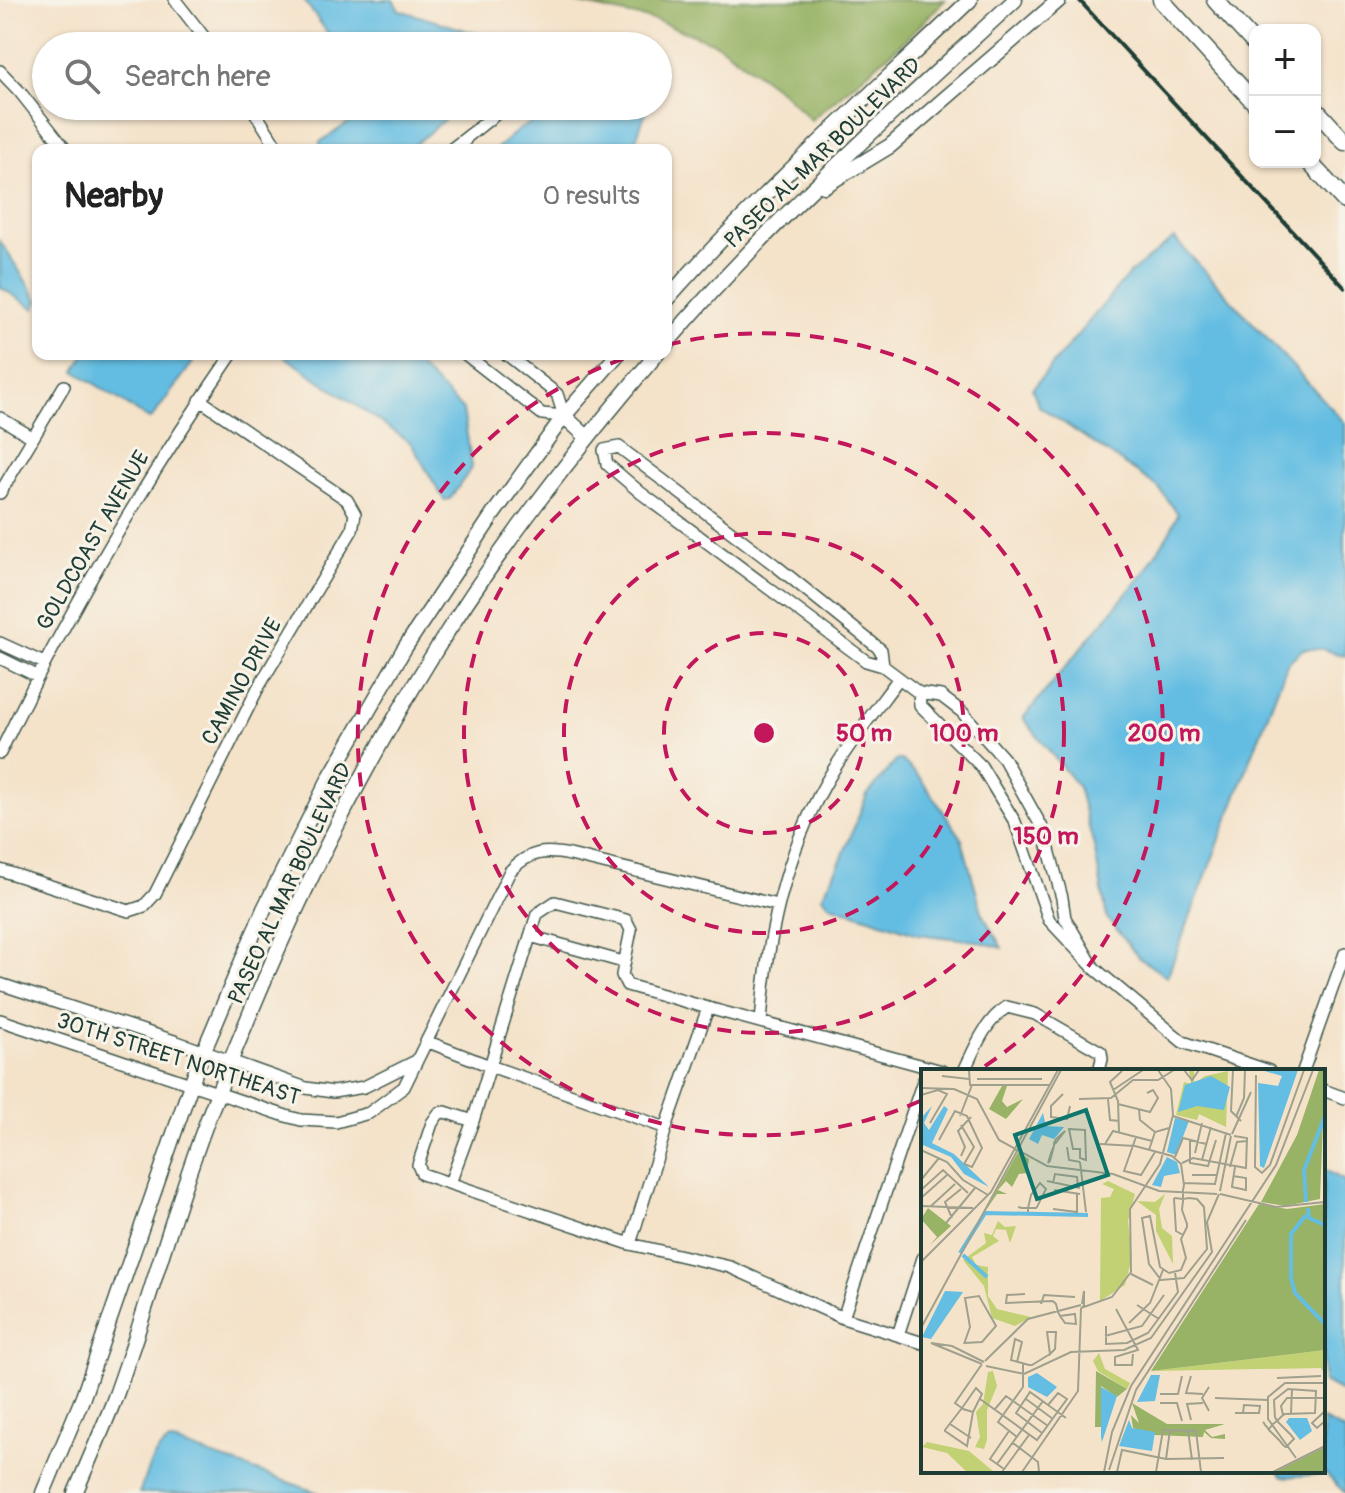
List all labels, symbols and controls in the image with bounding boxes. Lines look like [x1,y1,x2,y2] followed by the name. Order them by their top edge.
[1249,24,1321,168] map controls
[1249,24,1321,96] button: +
[32,32,672,120] search box
[718,51,927,254] street label: PASEO AL MAR BOULEVARD
[60,54,104,98] icon: search
[124,58,271,95] text: Search here
[1249,96,1321,168] button: −
[64,175,163,218] text: Nearby
[543,180,640,212] text: 0 results
[30,446,156,635] street label: GOLDCOAST AVENUE
[195,613,288,750] street label: CAMINO DRIVE
[750,719,778,747] centre of rings
[836,719,892,748] text: 50 m
[930,719,998,748] text: 100 m
[1128,719,1200,748] text: 200 m
[222,758,358,1009] street label: PASEO AL MAR BOULEVARD
[1013,822,1079,851] text: 150 m
[53,1006,304,1112] street label: 30TH STREET NORTHEAST
[921,1069,1325,1473] inset map

